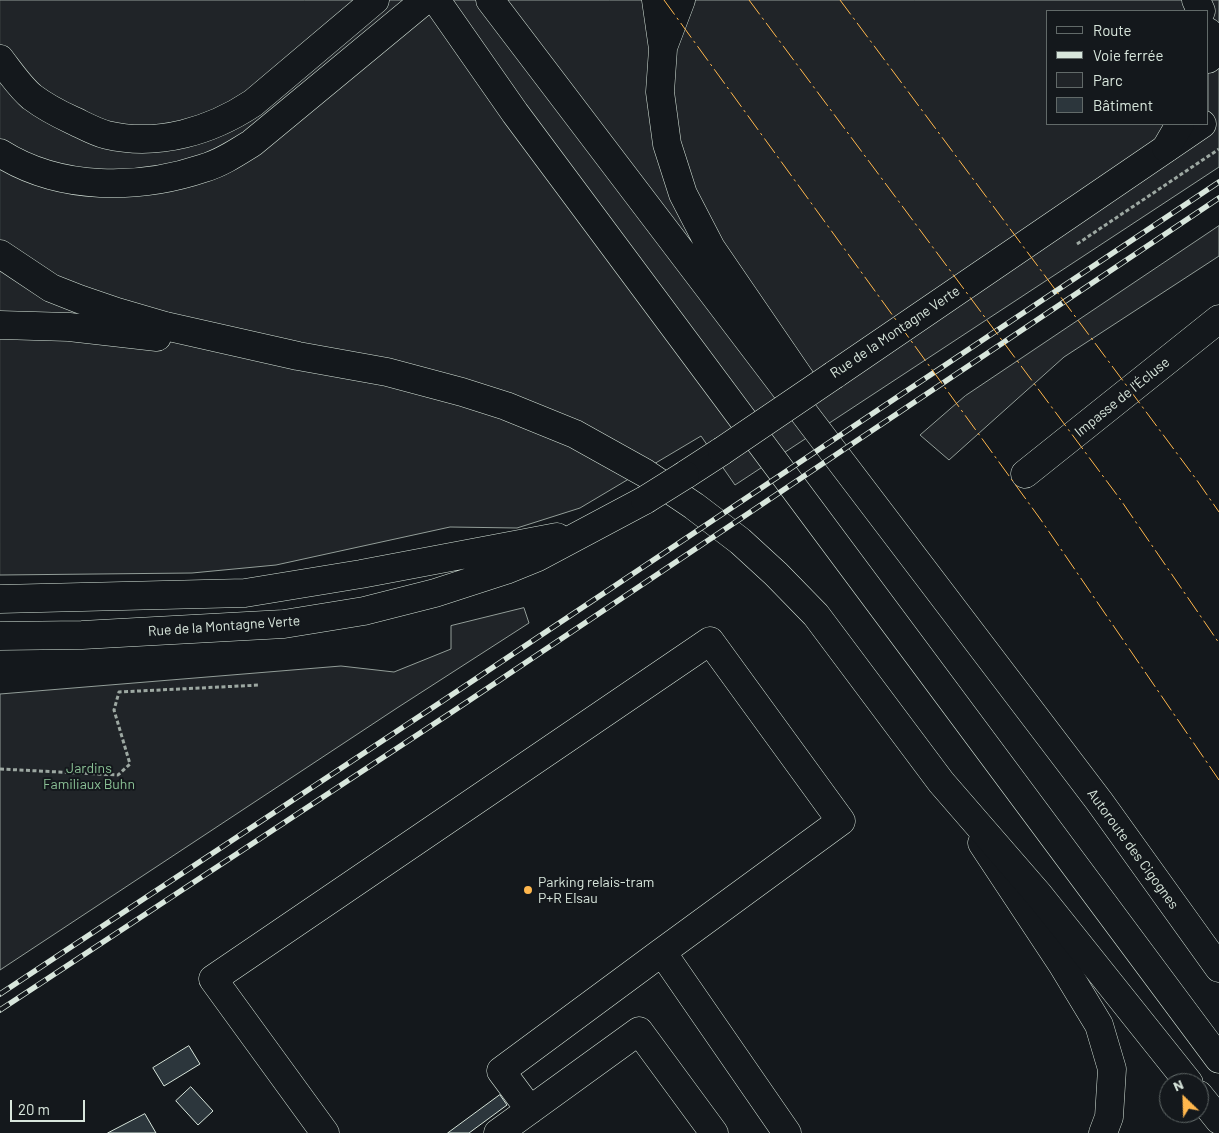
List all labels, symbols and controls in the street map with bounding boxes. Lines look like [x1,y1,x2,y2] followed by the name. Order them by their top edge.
[1046,10,1209,125] legend
[1093,21,1132,39] text: Route
[1093,46,1164,64] text: Voie ferrée
[1093,71,1123,89] text: Parc
[1093,96,1153,114] text: Bâtiment
[827,282,963,382] street label: Rue de la Montagne Verte
[1071,354,1173,440] street label: Impasse de l'Écluse
[147,612,301,640] street label: Rue de la Montagne Verte
[43,760,135,792] park label: Jardins Familiaux Buhn
[1084,786,1182,912] street label: Autoroute des Cigognes
[538,874,654,906] place label: Parking relais-tram P+R Elsau
[522,884,534,896] marker: Parking relais-tram P+R Elsau
[1159,1073,1209,1123] north arrow
[1170,1075,1186,1094] text: N
[12,1090,88,1122] scale bar
[18,1100,50,1118] text: 20 m

